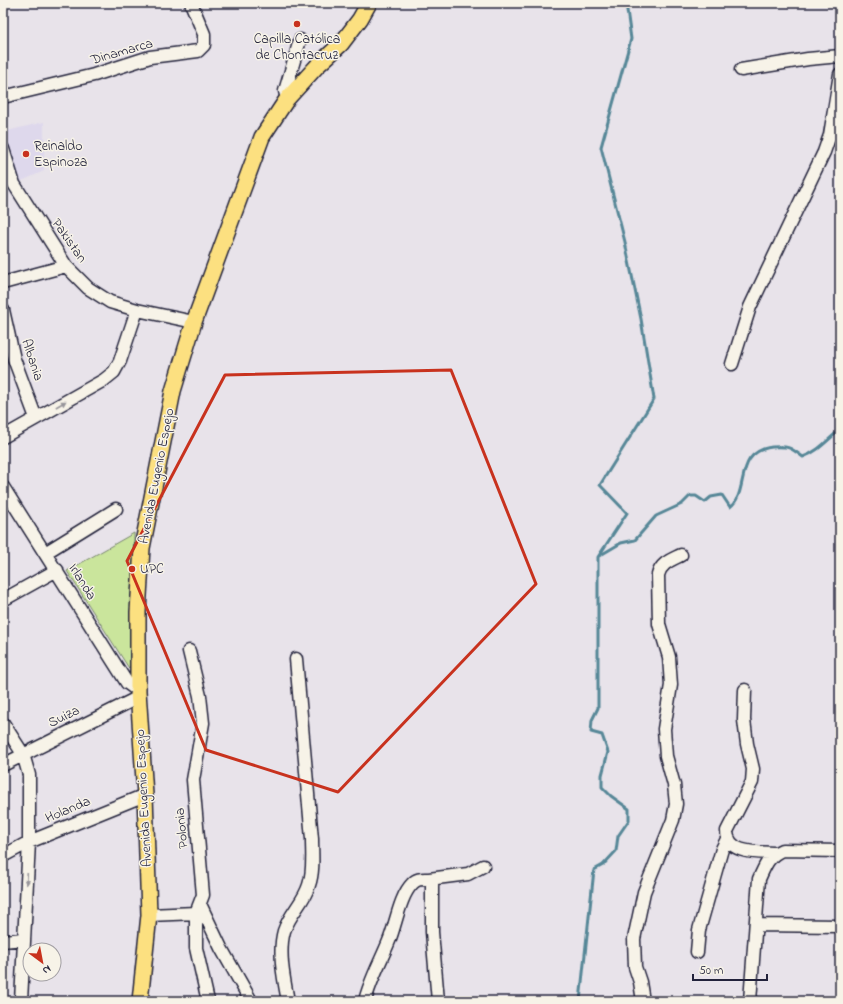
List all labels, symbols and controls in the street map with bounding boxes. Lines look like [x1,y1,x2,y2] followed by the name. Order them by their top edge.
[292,19,302,29] marker: Capilla Católica de Chontacruz
[254,29,340,66] place label: Capilla Católica de Chontacruz
[87,33,156,71] street label: Dinamarca
[34,136,87,173] place label: Reinaldo Espinoza
[21,149,31,159] marker: Reinaldo Espinoza
[46,215,92,267] street label: Pakistan
[15,336,49,384] street label: Albania
[55,400,67,407] one-way arrow
[134,406,181,546] street label: Avenida Eugenio Espejo
[140,559,164,580] place label: UPC
[63,560,101,604] street label: Irlanda
[127,564,137,574] marker: UPC
[45,700,83,734] street label: Suiza
[130,729,159,867] street label: Avenida Eugenio Espejo
[42,791,94,829] street label: Holanda
[169,807,195,849] street label: Polonia
[24,873,31,885] one-way arrow
[22,942,62,982] north arrow
[693,956,767,982] scale bar
[39,961,54,978] text: N
[699,962,723,980] text: 50 m

